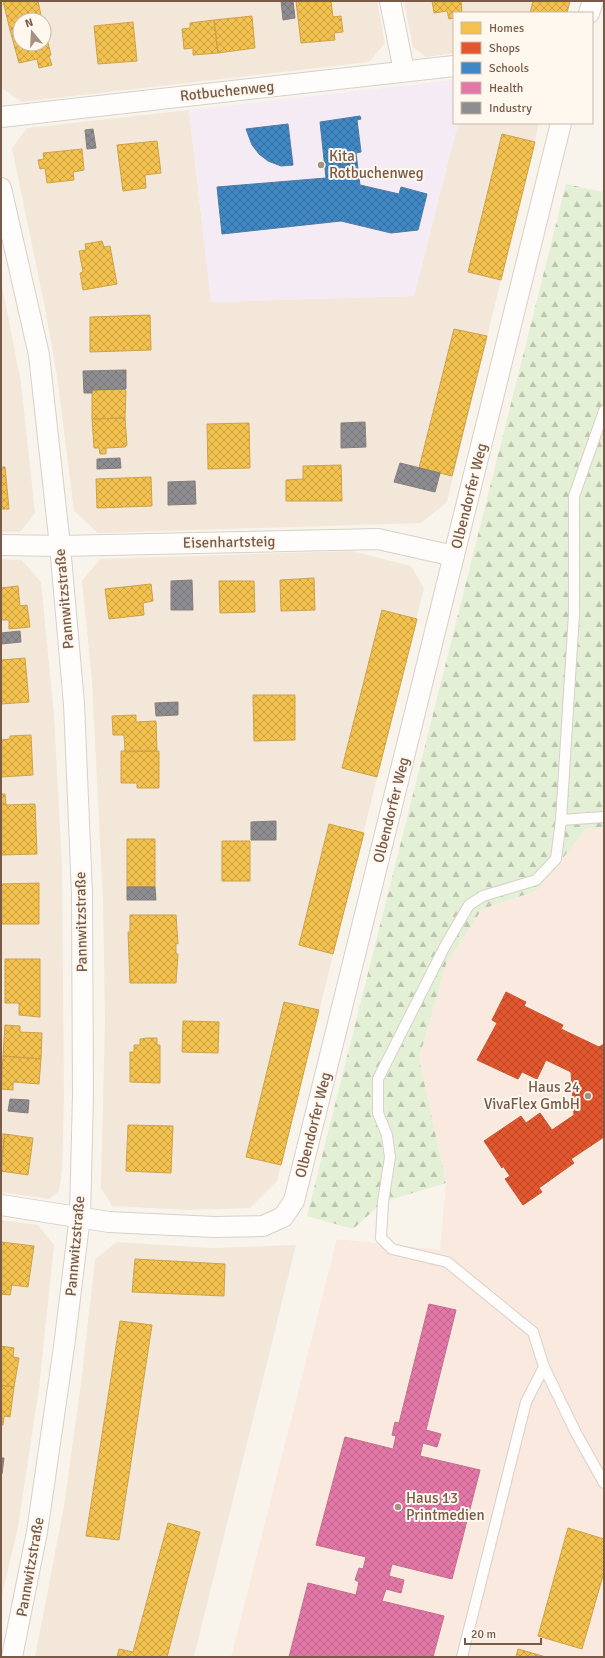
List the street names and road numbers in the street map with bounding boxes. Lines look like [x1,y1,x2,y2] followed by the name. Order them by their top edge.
[179,77,275,105] street label: Rotbuchenweg
[447,441,491,551] street label: Olbendorfer Weg
[182,532,276,552] street label: Eisenhartsteig
[51,548,77,650] street label: Pannwitzstraße
[369,755,413,865] street label: Olbendorfer Weg
[71,871,91,973] street label: Pannwitzstraße
[291,1070,335,1180] street label: Olbendorfer Weg
[62,1195,88,1297] street label: Pannwitzstraße
[12,1516,48,1618] street label: Pannwitzstraße

